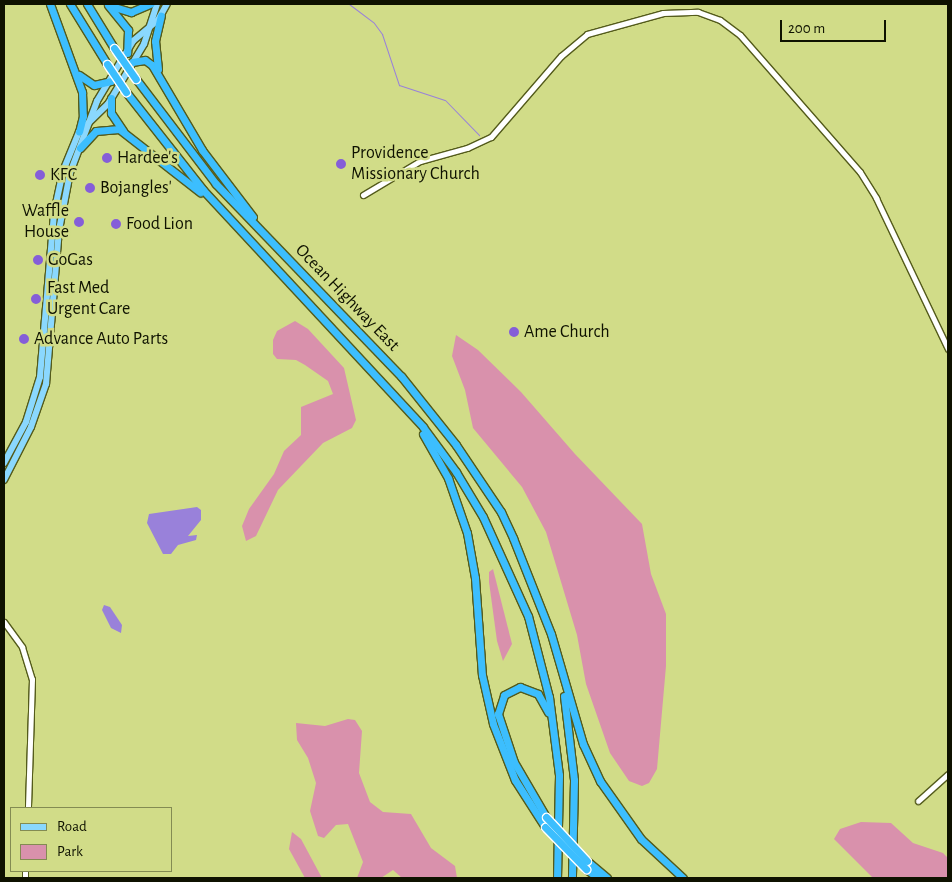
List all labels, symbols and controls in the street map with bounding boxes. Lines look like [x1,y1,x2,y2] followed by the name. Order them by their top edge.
[782,10,888,42] scale bar
[788,21,825,36] text: 200 m
[351,143,480,186] place label: Providence Missionary Church
[117,147,178,169] place label: Hardee's
[101,152,113,164] marker: Hardee's
[335,158,347,170] marker: Providence Missionary Church
[50,164,77,186] place label: KFC
[34,169,46,181] marker: KFC
[100,177,172,199] place label: Bojangles'
[84,182,96,194] marker: Bojangles'
[22,201,69,243] place label: Waffle House
[126,213,193,235] place label: Food Lion
[73,216,85,228] marker: Waffle House
[110,218,122,230] marker: Food Lion
[290,240,404,356] street label: Ocean Highway East
[48,249,93,271] place label: GoGas
[32,254,44,266] marker: GoGas
[47,278,130,320] place label: Fast Med Urgent Care
[29,292,43,306] marker: Fast Med Urgent Care
[524,321,610,343] place label: Ame Church
[508,326,520,338] marker: Ame Church
[34,328,168,350] place label: Advance Auto Parts
[18,333,30,345] marker: Advance Auto Parts
[10,807,172,872] legend
[57,819,87,834] text: Road
[57,844,83,859] text: Park

